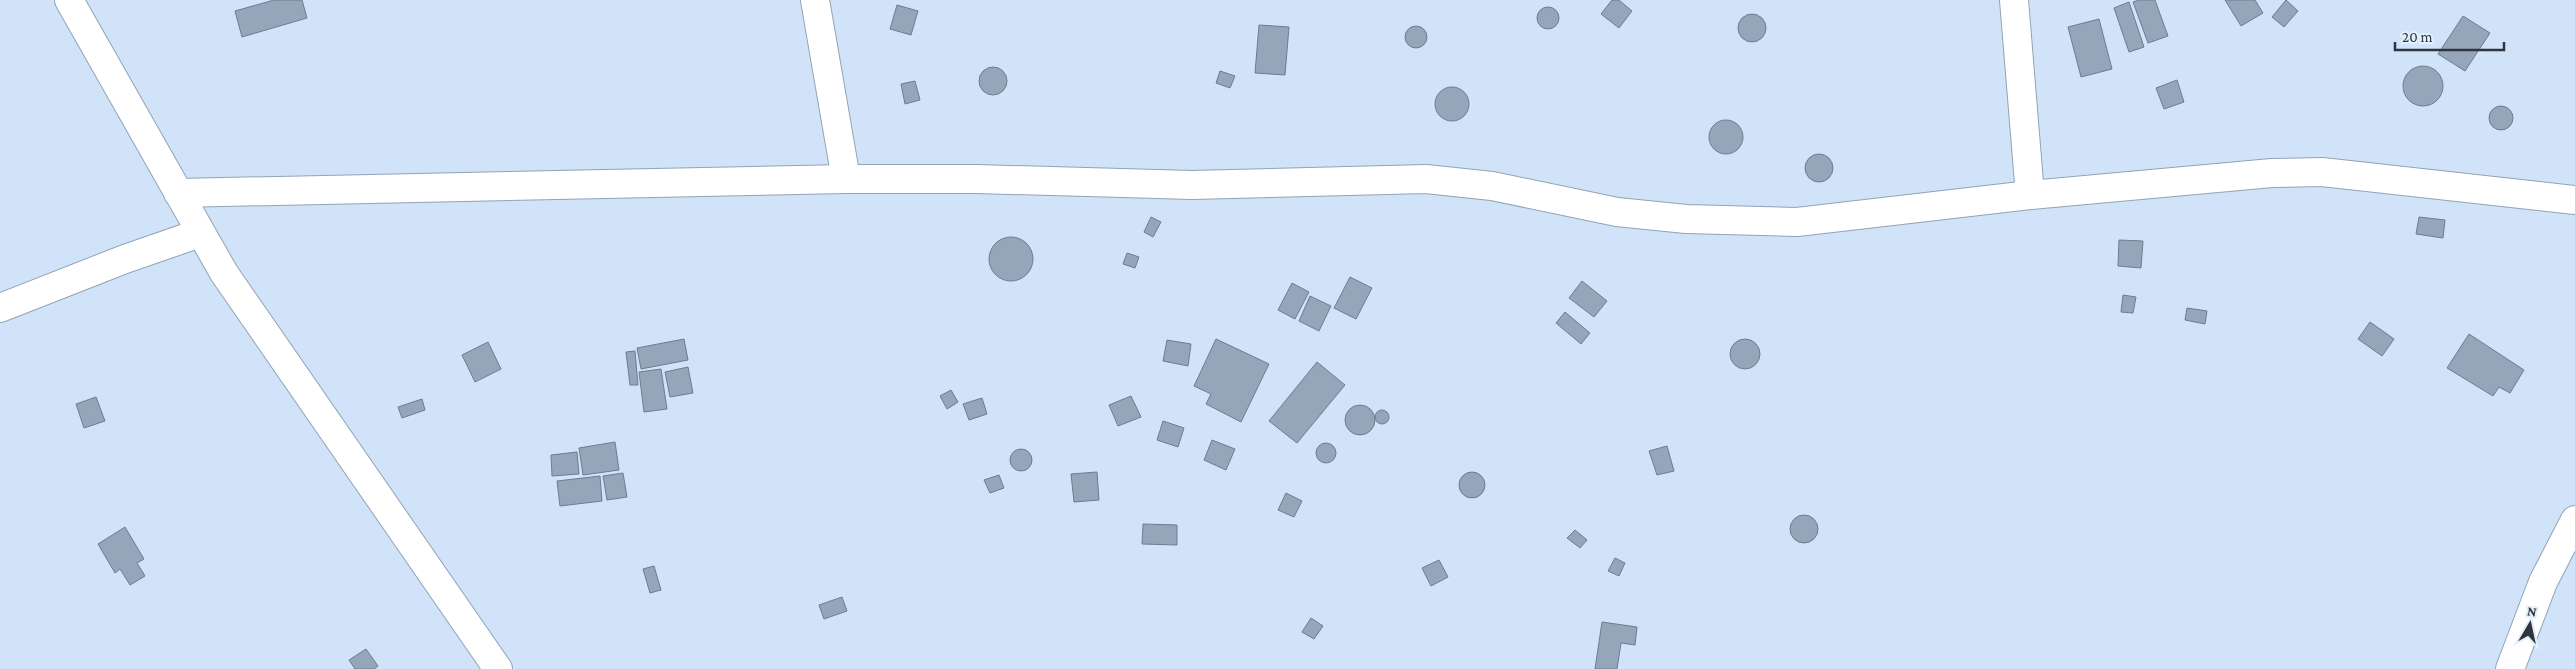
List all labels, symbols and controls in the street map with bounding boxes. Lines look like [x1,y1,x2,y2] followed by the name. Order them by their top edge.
[2395,20,2504,52] scale bar
[2402,29,2433,45] text: 20 m
[2505,599,2555,649] north arrow
[2526,603,2538,620] text: N

